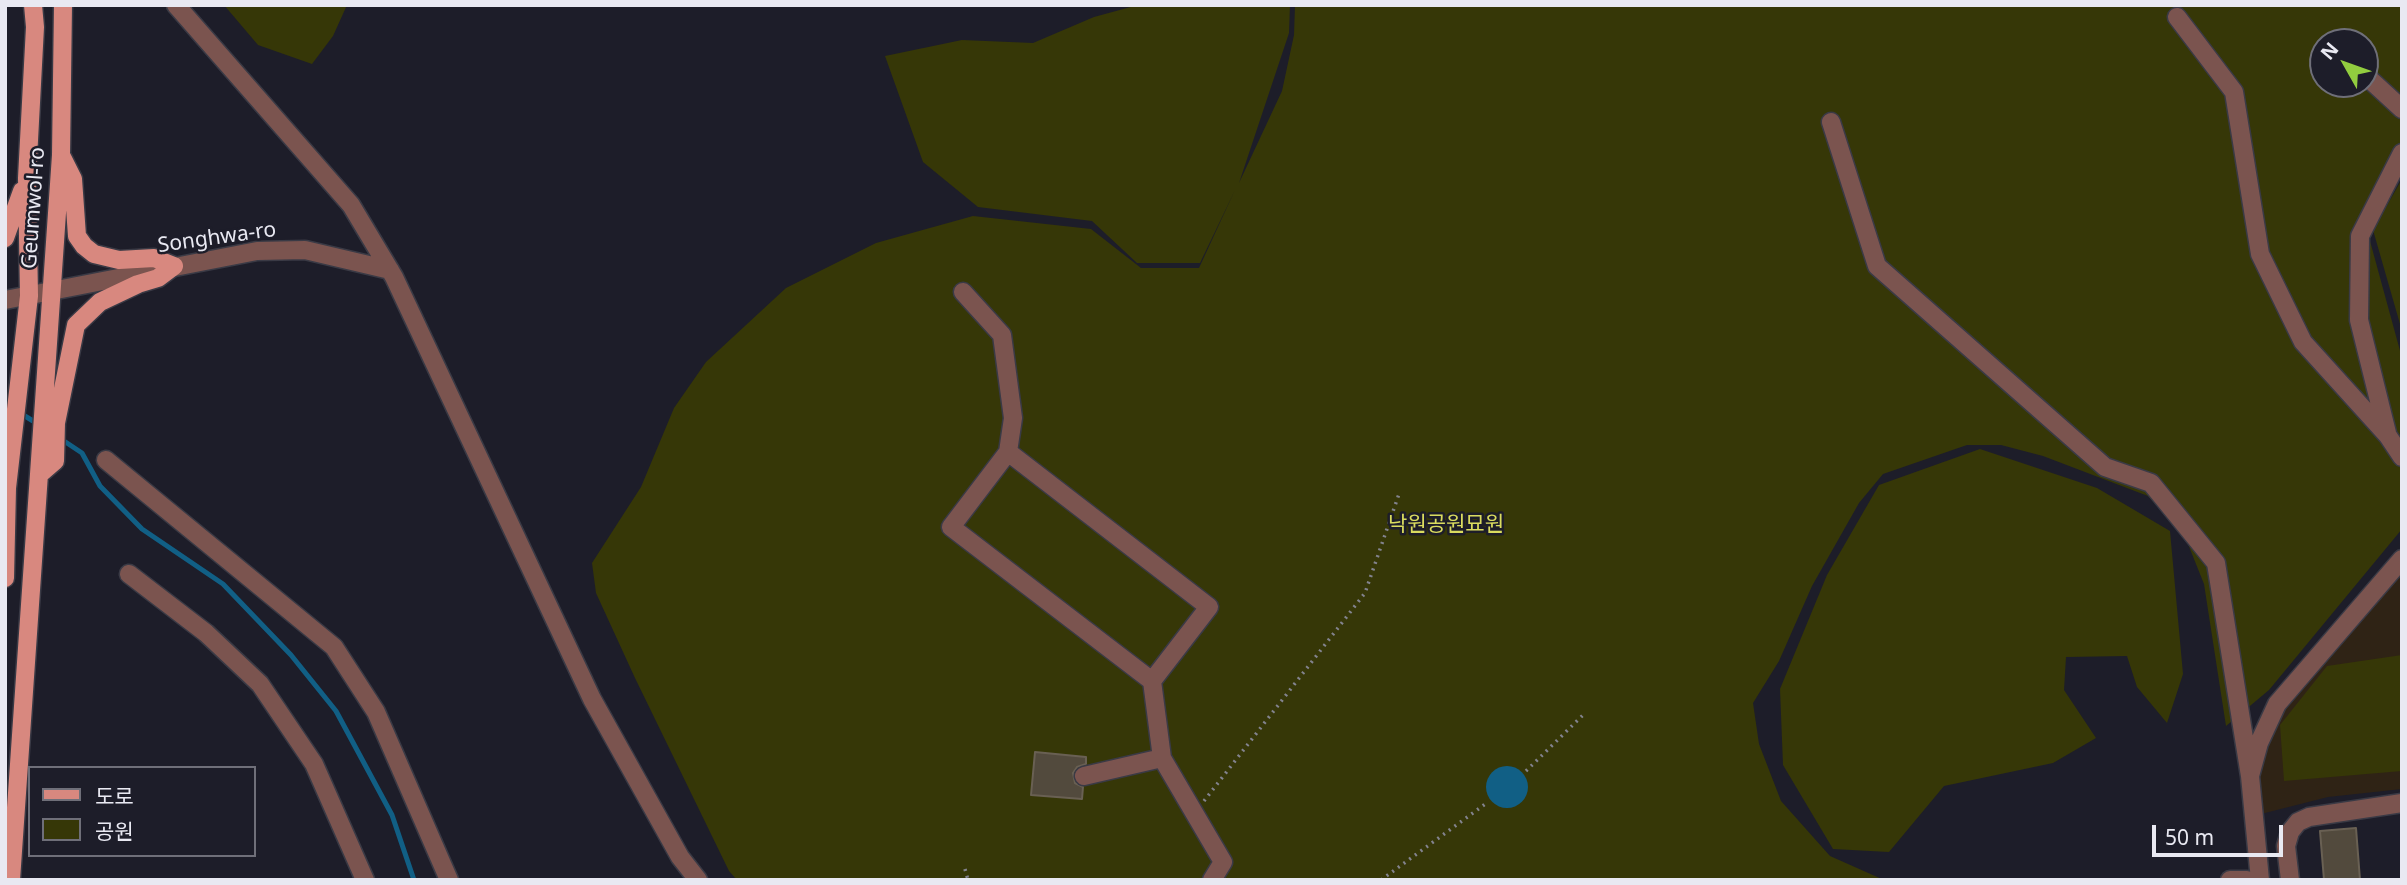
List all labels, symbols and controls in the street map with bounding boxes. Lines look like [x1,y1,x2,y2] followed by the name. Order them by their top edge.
[2309,28,2379,98] north arrow
[2315,37,2344,65] text: N
[17,146,51,270] street label: Geumwol-ro
[156,217,278,259] street label: Songhwa-ro
[1388,512,1504,538] park label: 낙원공원묘원
[28,766,256,857] legend
[95,782,134,810] text: 도로
[2155,812,2286,856] scale bar
[95,817,134,845] text: 공원
[2165,823,2214,851] text: 50 m

